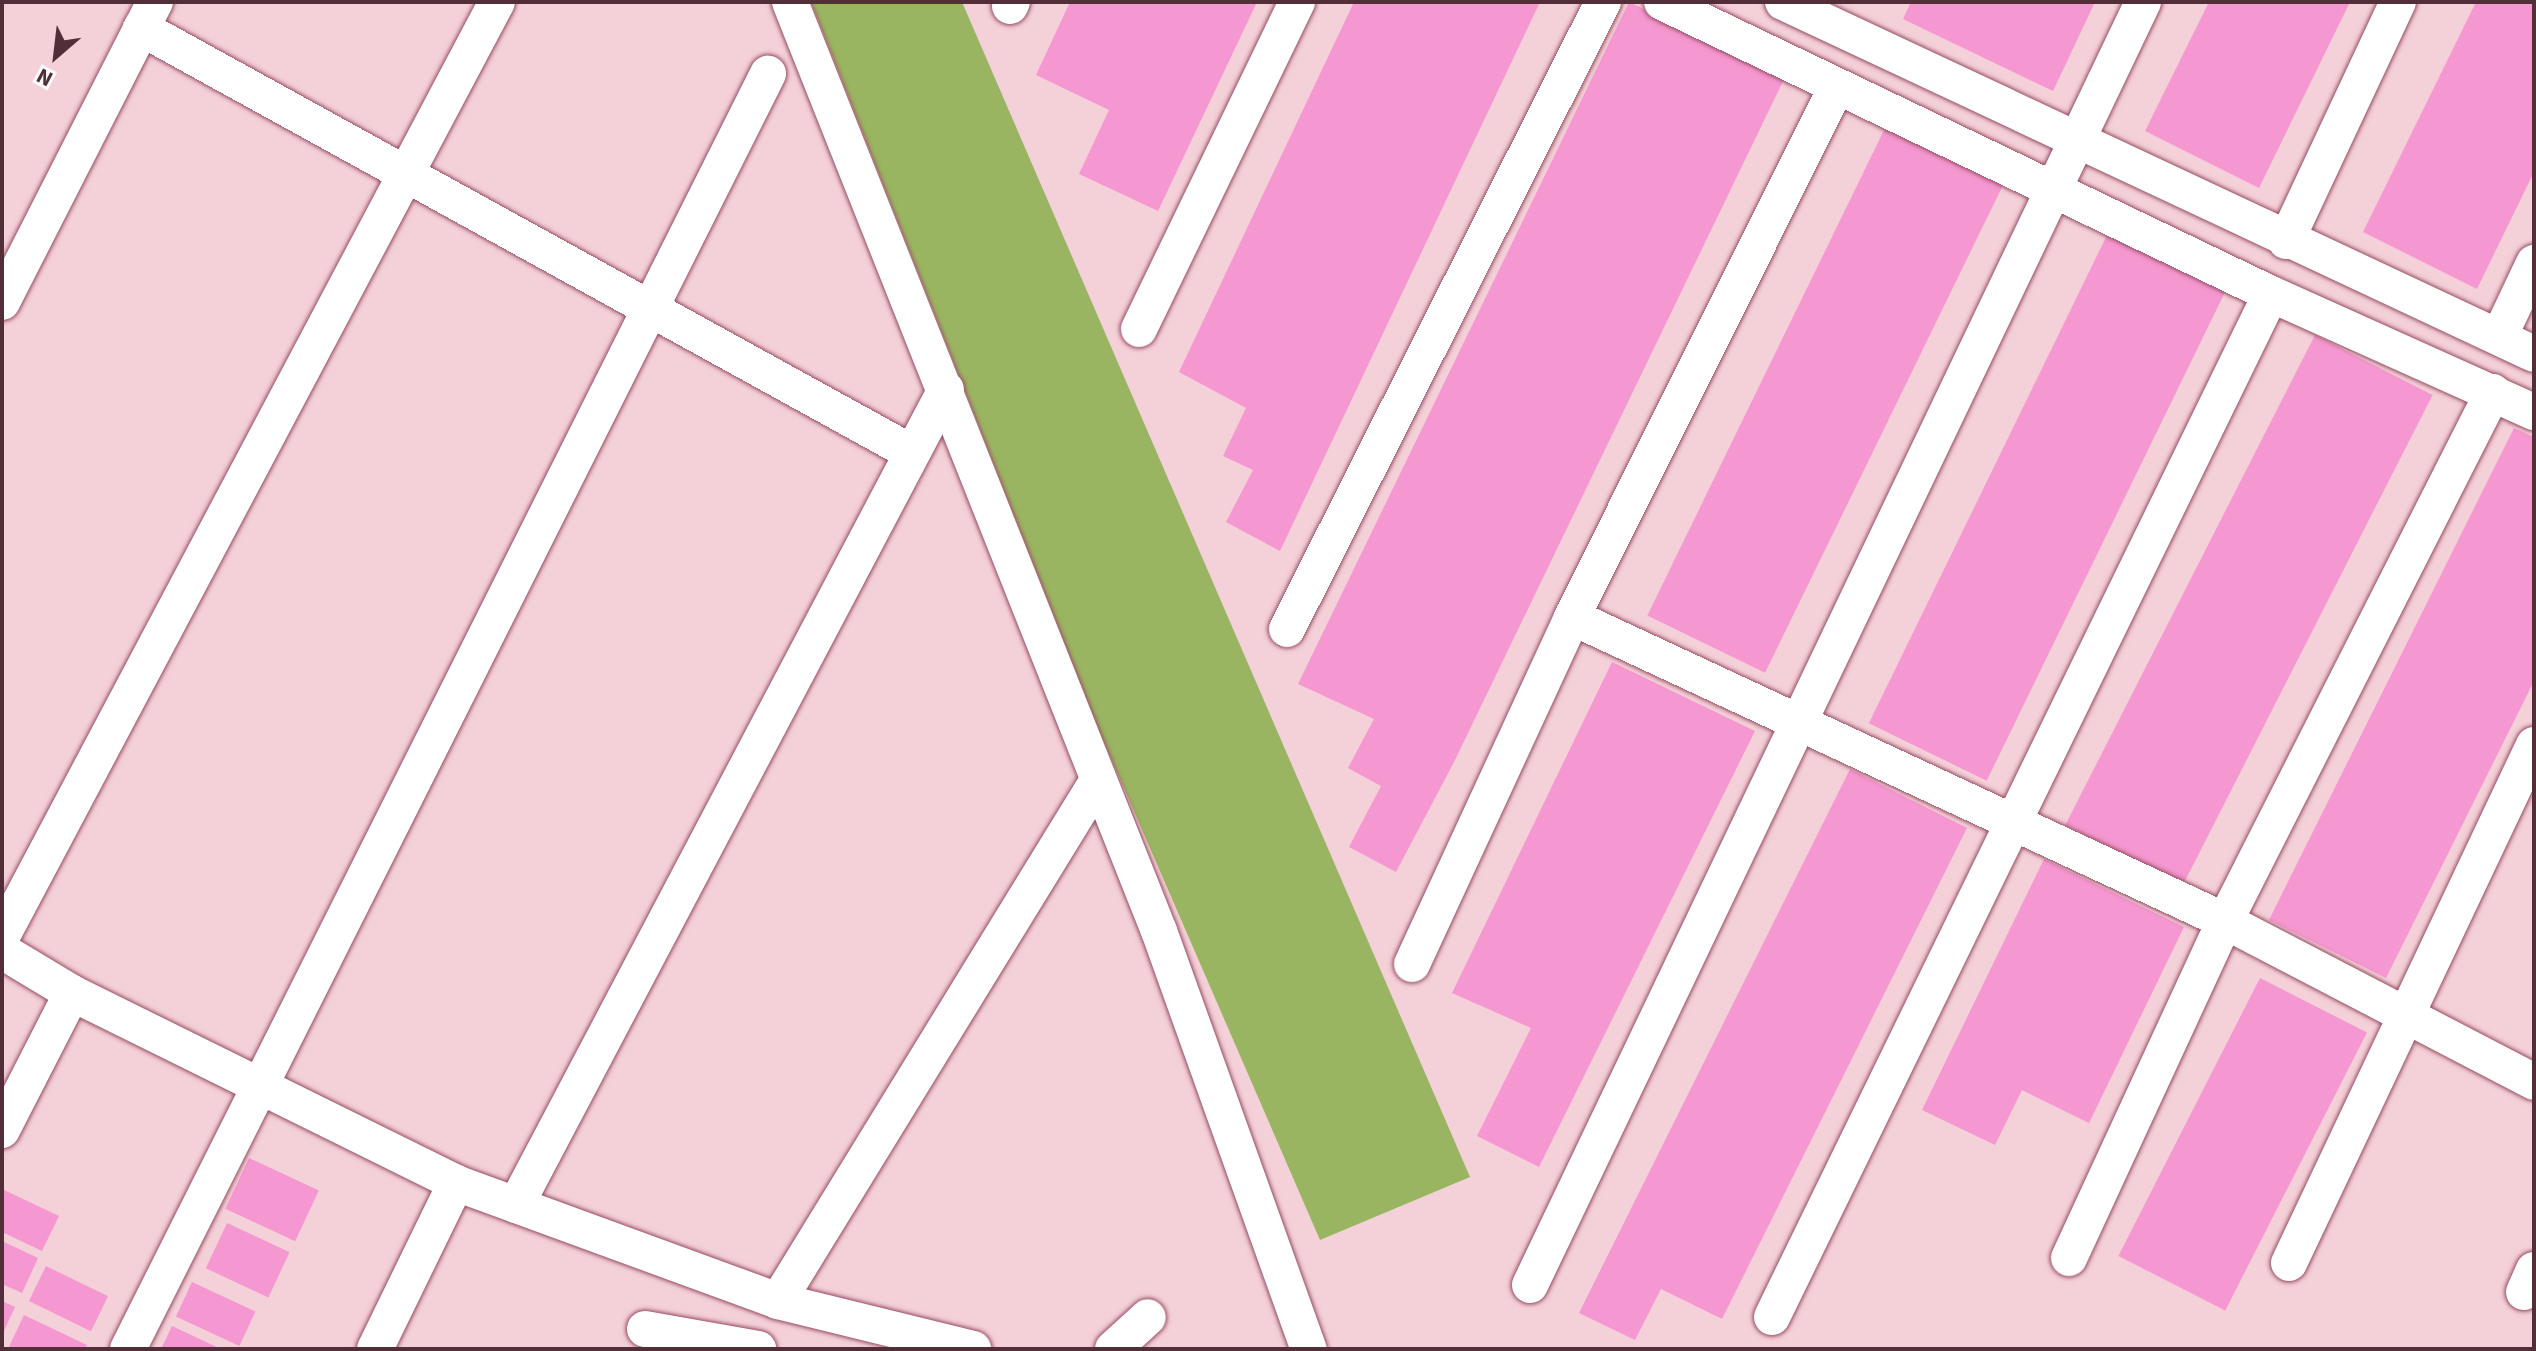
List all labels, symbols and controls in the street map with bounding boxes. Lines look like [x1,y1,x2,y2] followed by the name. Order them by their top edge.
[16,16,96,96] north arrow
[31,60,59,95] text: N

